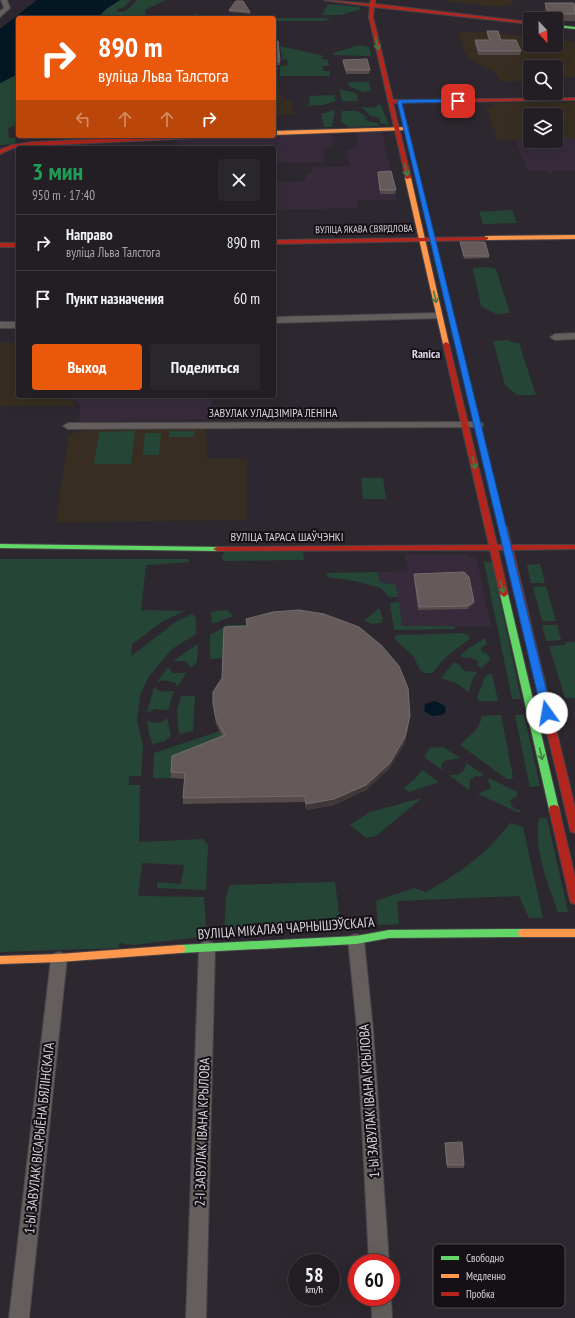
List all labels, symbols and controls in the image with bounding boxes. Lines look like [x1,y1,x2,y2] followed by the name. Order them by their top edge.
[523,12,563,52] north arrow
[523,12,563,148] map controls
[98,28,162,65] text: 890 m
[32,32,84,84] icon: right
[373,37,381,50] one-way arrow
[523,60,563,100] button: search
[98,64,229,87] text: вуліца Льва Талстога
[441,84,475,118] pin
[447,90,469,112] icon: arrive
[72,108,94,130] icon: left
[114,108,136,130] icon: ahead
[156,108,178,130] icon: ahead
[198,108,220,130] icon: right
[523,108,563,148] button: layers
[32,156,83,187] text: 3 мин
[218,159,260,201] button: close
[403,163,410,176] one-way arrow
[32,187,95,204] text: 950 m · 17:40
[315,222,413,236] street label: ВУЛІЦА ЯКАВА СВЯРДЛОВА
[66,225,113,244] text: Направо
[32,232,54,254] icon: right
[227,233,260,252] text: 890 m
[66,244,160,261] text: вуліца Льва Талстога
[32,288,54,310] icon: arrive
[66,289,164,308] text: Пункт назначения
[234,289,260,308] text: 60 m
[431,290,439,303] one-way arrow
[32,344,142,390] button: Выход
[150,344,260,390] button: Поделиться
[412,346,440,361] district label: Ranica
[209,405,338,420] street label: ЗАВУЛАК УЛАДЗІМІРА ЛЕНІНА
[471,456,478,469] one-way arrow
[230,529,344,544] street label: ВУЛІЦА ТАРАСА ШАЎЧЭНКІ
[499,580,507,593] one-way arrow
[526,692,568,734] position arrow
[538,747,546,760] one-way arrow
[197,913,375,943] street label: ВУЛІЦА МІКАЛАЯ ЧАРНЫШЭЎСКАГА
[355,1023,383,1178] street label: 1-Ы ЗАВУЛАК ІВАНА КРЫЛОВА
[20,1041,58,1235] street label: 1-Ы ЗАВУЛАК ВІСАРЫЁНА БЯЛІНСКАГА
[190,1057,214,1207] street label: 2-І ЗАВУЛАК ІВАНА КРЫЛОВА
[433,1244,565,1308] legend
[466,1251,504,1265] text: Свободно
[348,1254,400,1306] speed limit sign: 60
[304,1262,324,1288] text: 58
[466,1269,506,1283] text: Медленно
[305,1283,323,1296] text: km/h
[466,1287,495,1301] text: Пробка

